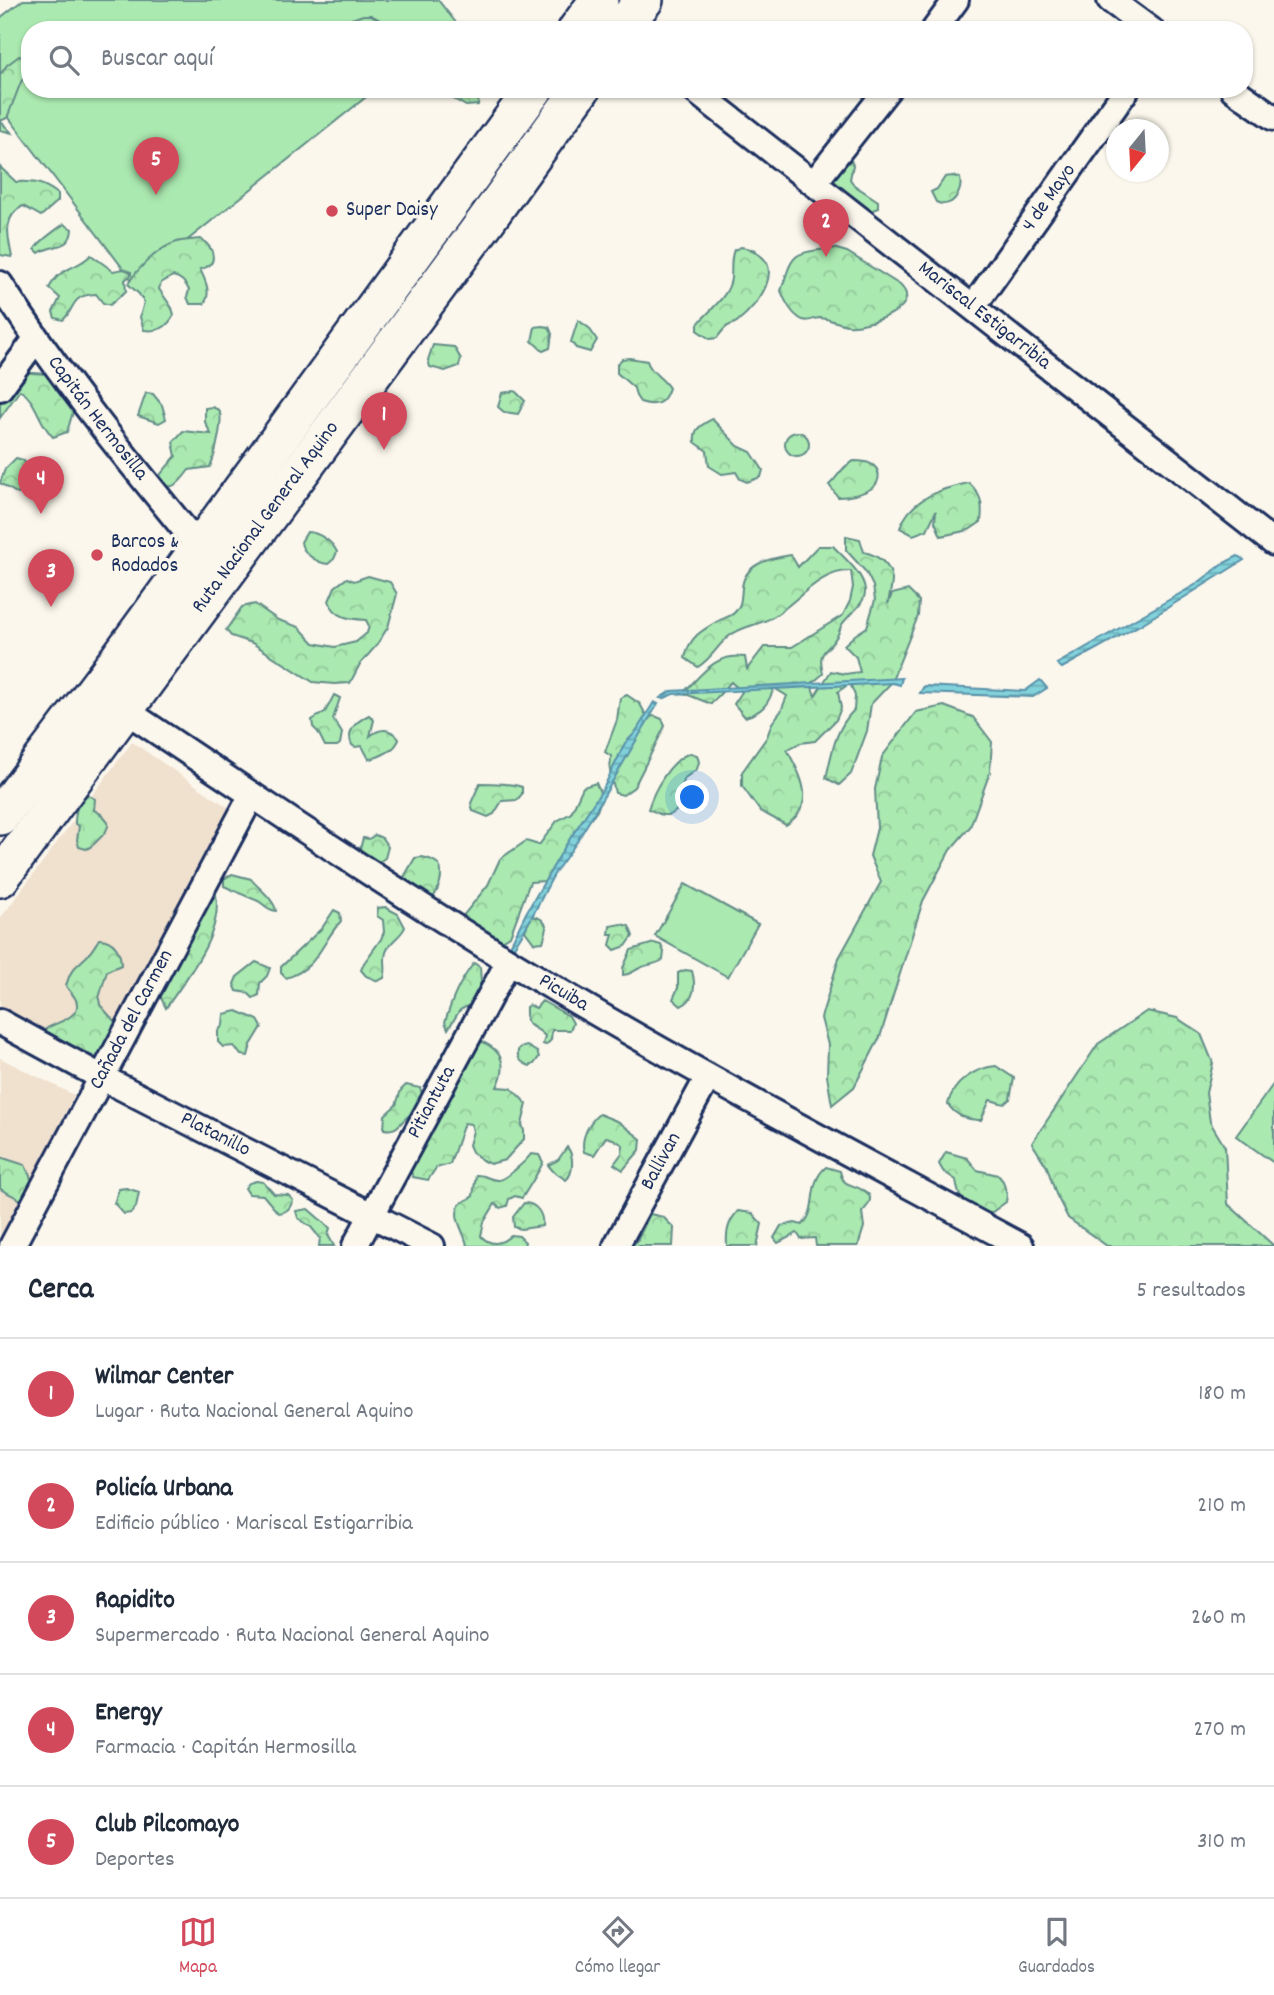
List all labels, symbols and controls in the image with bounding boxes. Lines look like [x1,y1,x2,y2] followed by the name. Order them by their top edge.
[21,21,1253,98] search box
[45,41,83,79] icon: search
[101,41,213,78] text: Buscar aquí
[1106,119,1169,182] north arrow
[133,137,179,195] pin: 5
[1015,158,1084,239] street label: 4 de Mayo
[346,196,438,226] place label: Super Daisy
[803,199,849,257] pin: 2
[324,203,340,219] marker: Super Daisy
[911,254,1058,379] street label: Mariscal Estigarribia
[39,350,155,489] street label: Capitán Hermosilla
[361,392,407,450] pin: 1
[185,416,347,620] street label: Ruta Nacional General Aquino
[18,456,64,514] pin: 4
[111,528,179,582] place label: Barcos & Rodados
[89,547,105,563] marker: Barcos & Rodados
[28,549,74,607] pin: 3
[675,780,709,814] your location
[83,945,182,1095] street label: Cañada del Carmen
[532,967,595,1021] street label: Picuiba
[401,1060,465,1144] street label: Pitiantuta
[175,1105,255,1166] street label: Platanillo
[634,1127,690,1196] street label: Ballivan
[28,1270,93,1313] text: Cerca
[1136,1275,1246,1308] text: 5 resultados
[95,1359,234,1396] text: Wilmar Center
[48,1378,54,1411] text: 1
[1198,1378,1246,1411] text: 180 m
[95,1396,413,1429] text: Lugar · Ruta Nacional General Aquino
[95,1471,233,1508] text: Policía Urbana
[46,1490,56,1523] text: 2
[1197,1490,1246,1523] text: 210 m
[95,1508,413,1541] text: Edificio público · Mariscal Estigarribia
[95,1583,175,1620] text: Rapidito
[46,1602,56,1635] text: 3
[1191,1602,1246,1635] text: 260 m
[95,1620,490,1653] text: Supermercado · Ruta Nacional General Aquino
[95,1695,162,1732] text: Energy
[46,1714,56,1747] text: 4
[1194,1714,1246,1747] text: 270 m
[95,1732,356,1765] text: Farmacia · Capitán Hermosilla
[95,1807,239,1844] text: Club Pilcomayo
[46,1826,56,1859] text: 5
[1197,1826,1246,1859] text: 310 m
[95,1844,175,1877] text: Deportes
[179,1913,217,1982] tab: Mapa
[575,1913,660,1982] tab: Cómo llegar
[1018,1913,1095,1982] tab: Guardados

